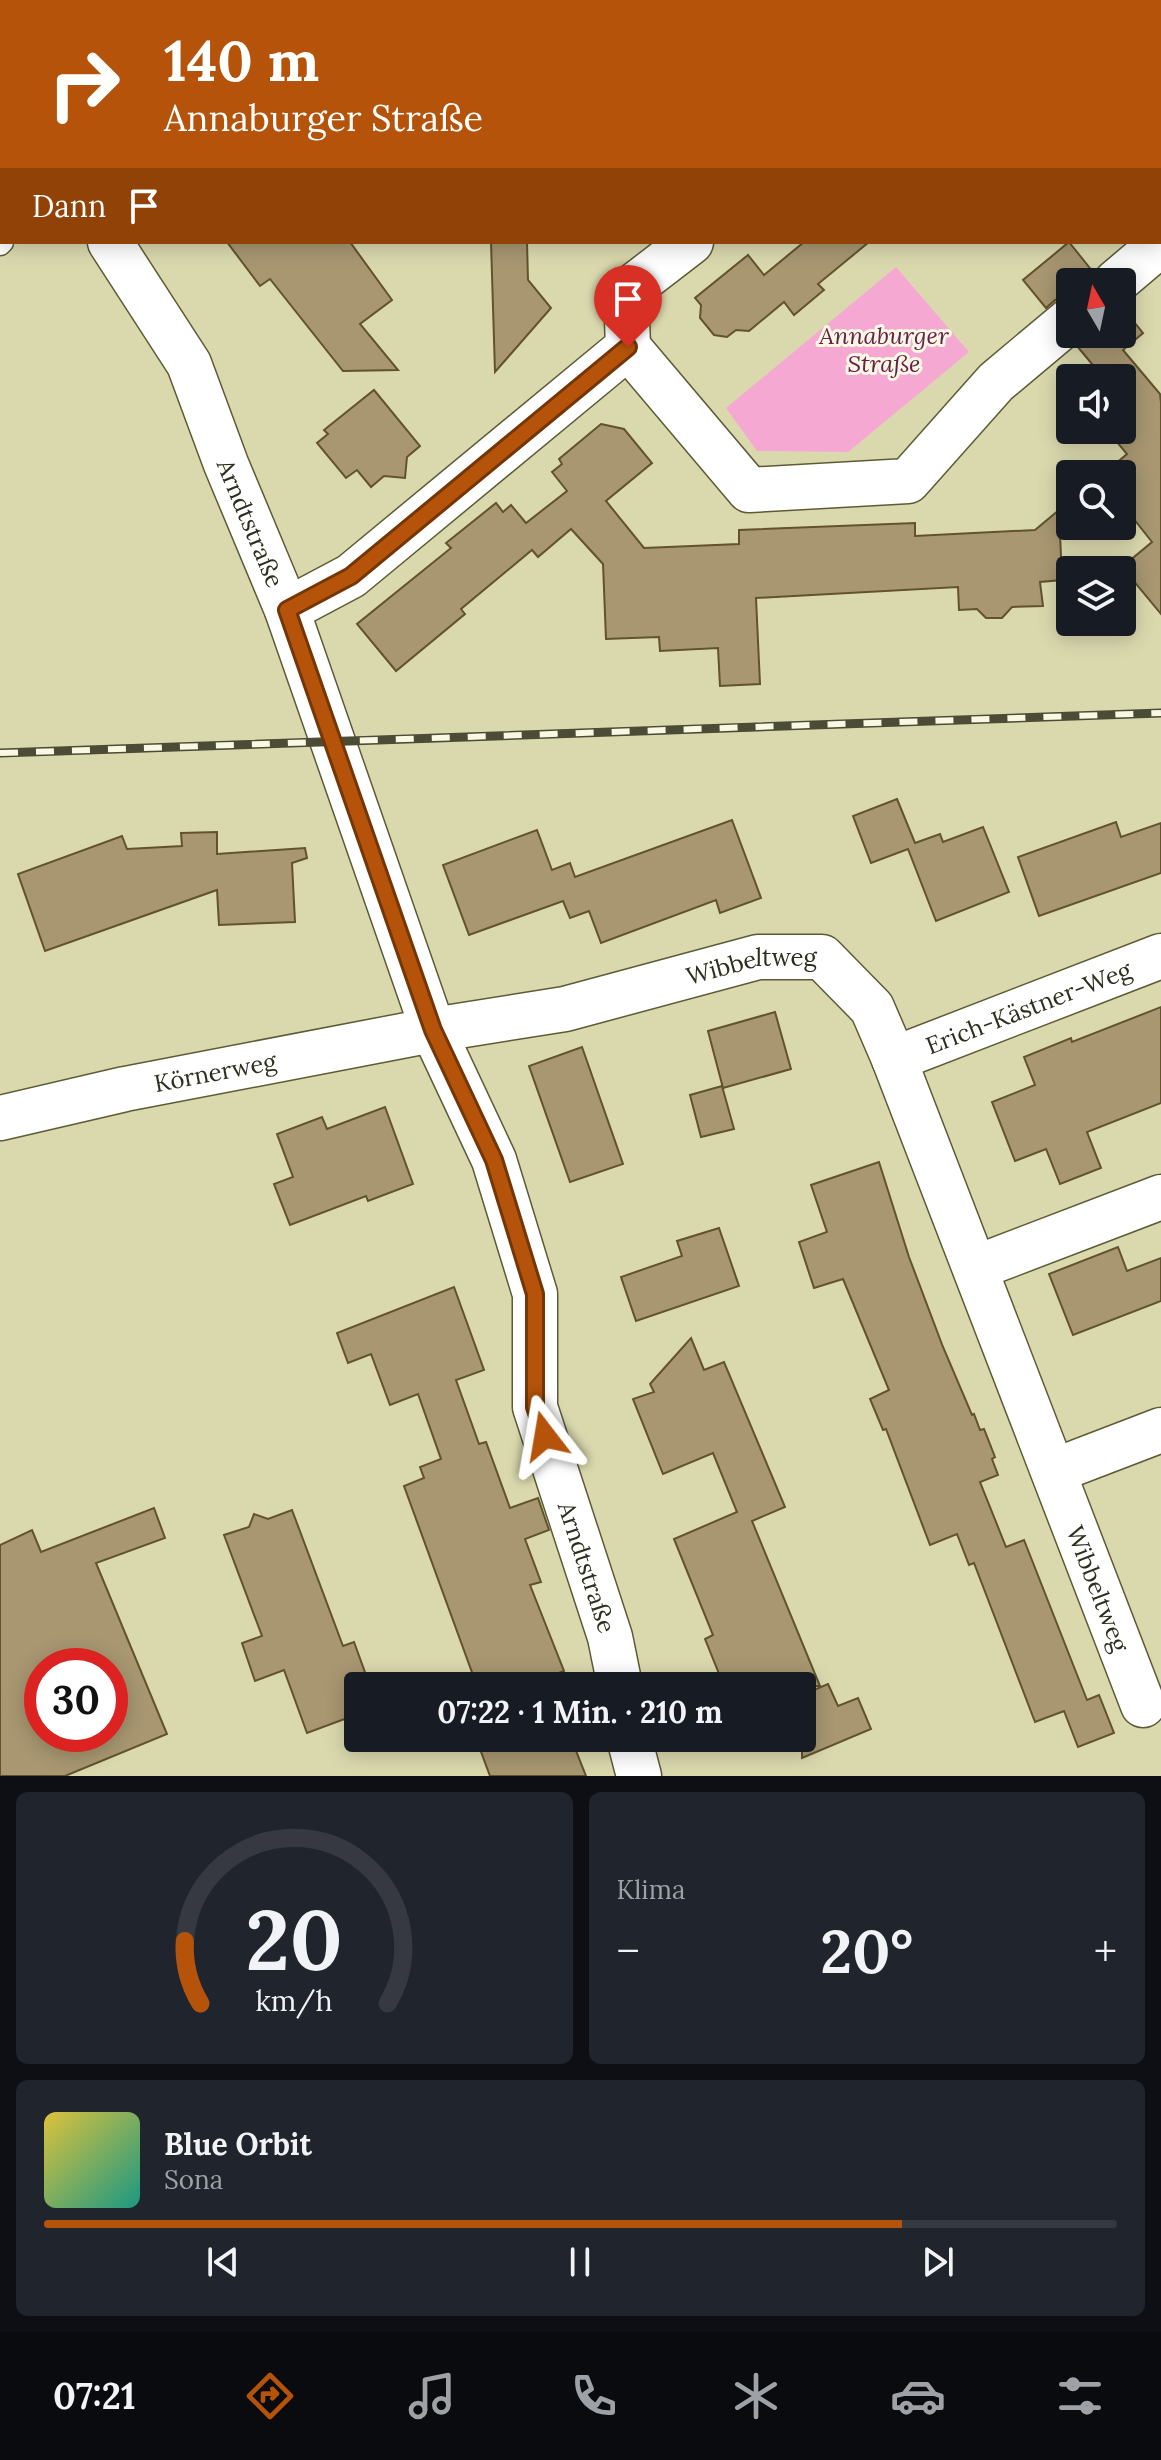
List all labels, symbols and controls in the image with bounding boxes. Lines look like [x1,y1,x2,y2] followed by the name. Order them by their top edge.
[164,25,319,96] text: 140 m
[32,32,136,136] icon: right
[164,95,483,141] text: Annaburger Straße
[122,184,166,228] icon: arrive
[32,187,106,225] text: Dann
[594,265,662,347] pin
[1056,268,1136,348] north arrow
[1056,268,1136,636] map controls
[606,277,650,321] icon: arrive
[818,320,949,379] park label: Annaburger Straße
[1056,364,1136,444] button: sound
[210,453,291,592] street label: Arndtstraße
[1056,460,1136,540] button: search
[1056,556,1136,636] button: layers
[683,942,818,991] street label: Wibbeltweg
[921,953,1136,1061] street label: Erich-Kästner-Weg
[151,1045,280,1099] street label: Körnerweg
[503,1394,587,1478] position arrow
[551,1497,623,1637] street label: Arndtstraße
[1060,1521,1137,1657] street label: Wibbeltweg
[24,1648,128,1752] speed limit sign: 30
[437,1693,723,1731] text: 07:22 · 1 Min. · 210 m
[617,1873,685,1906] text: Klima
[246,1886,343,1993] text: 20
[820,1913,913,1989] text: 20°
[617,1923,640,1979] text: −
[1094,1923,1117,1979] text: +
[256,1982,333,2019] text: km/h
[164,2125,312,2163] text: Blue Orbit
[164,2163,223,2196] text: Sona
[201,2240,245,2284] icon: previous
[558,2240,602,2284] icon: pause
[916,2240,960,2284] icon: next
[242,2368,298,2424] icon: directions
[404,2368,460,2424] icon: music
[566,2368,622,2424] icon: phone
[728,2368,784,2424] icon: climate
[890,2368,946,2424] icon: car
[1052,2368,1108,2424] icon: filters
[53,2373,136,2419] text: 07:21

